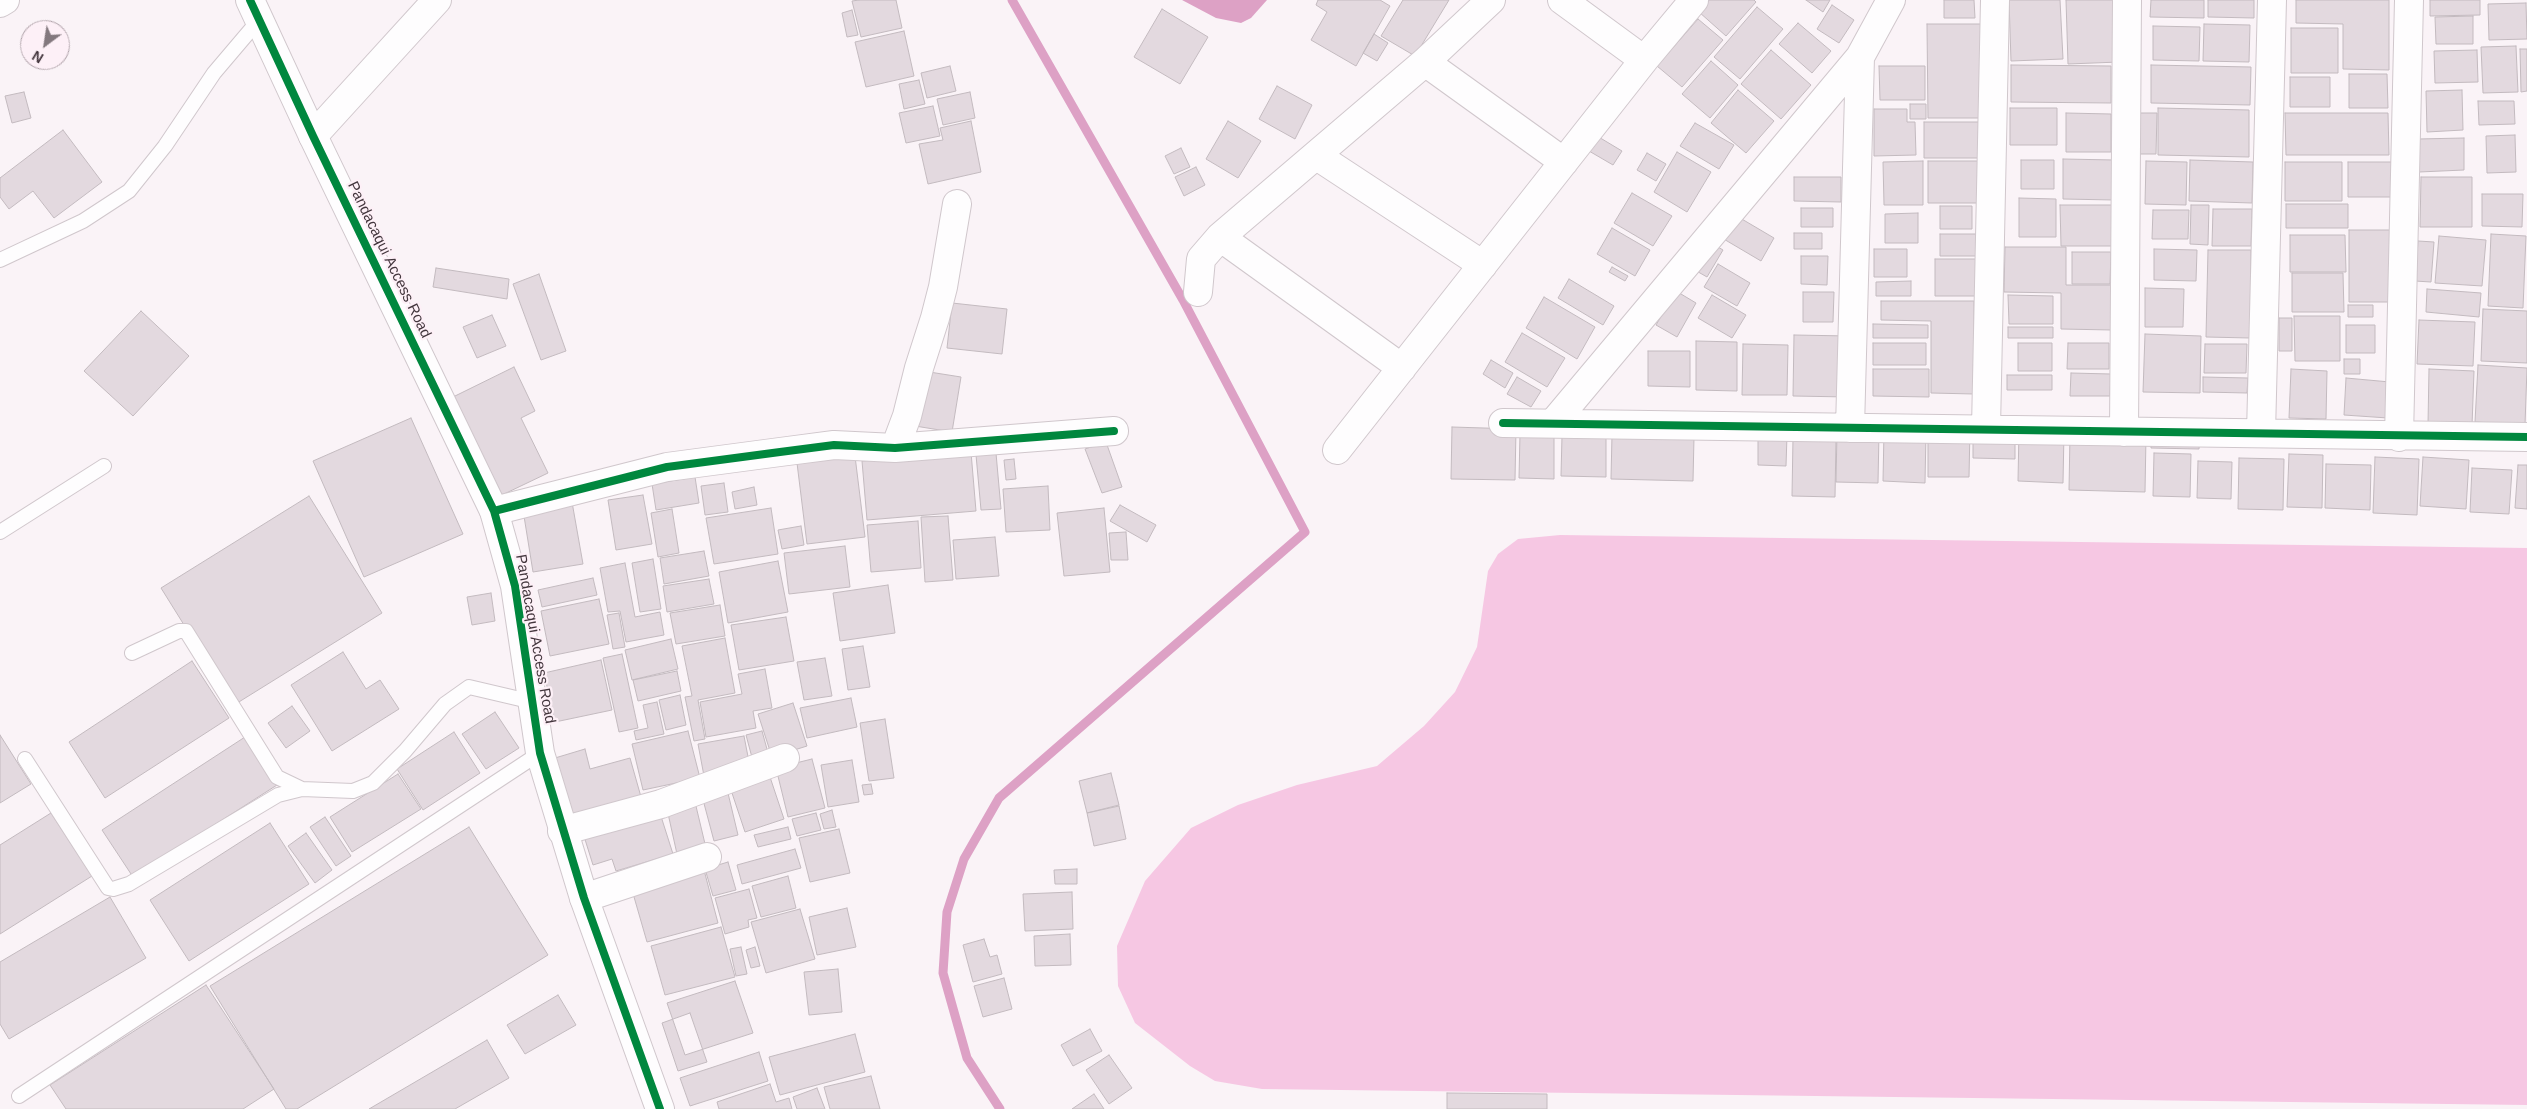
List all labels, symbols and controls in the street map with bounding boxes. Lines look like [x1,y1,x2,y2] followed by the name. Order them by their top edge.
[20,20,70,70] north arrow
[29,48,46,66] text: N
[343,179,435,341] street label: Pandacaqui Access Road
[511,553,559,725] street label: Pandacaqui Access Road

